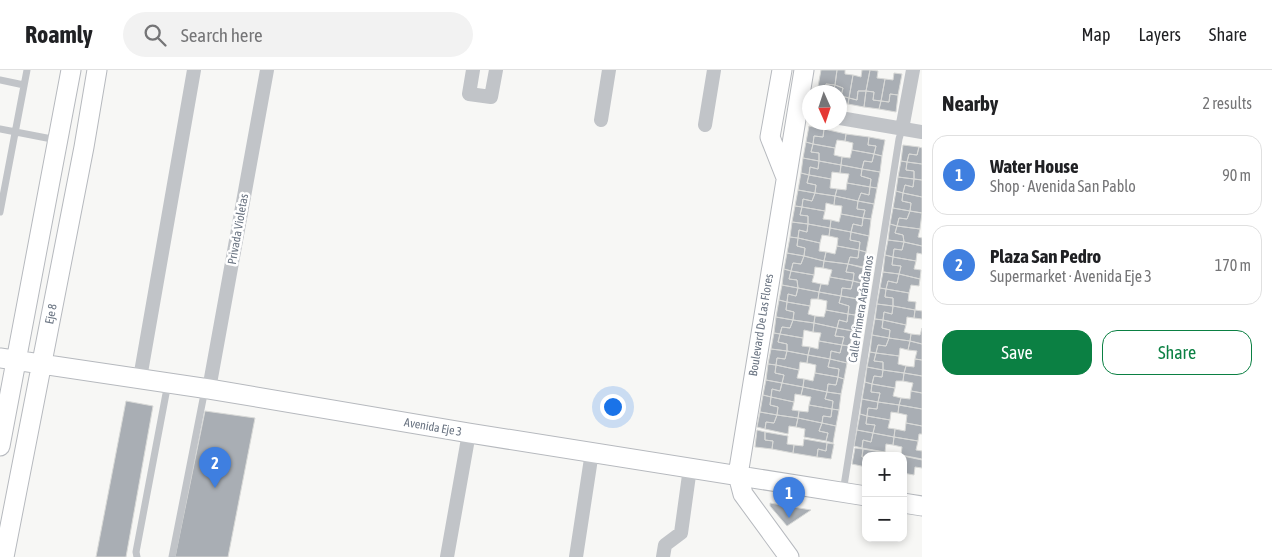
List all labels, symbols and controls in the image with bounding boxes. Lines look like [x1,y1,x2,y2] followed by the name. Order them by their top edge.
[123,12,473,57] search box
[25,21,93,48] text: Roamly
[141,21,169,49] icon: search
[181,24,263,46] text: Search here
[1081,24,1110,45] text: Map
[1138,24,1181,45] text: Layers
[1209,24,1247,45] text: Share
[802,85,847,130] north arrow
[942,91,998,115] text: Nearby
[1202,94,1252,112] text: 2 results
[990,155,1079,177] text: Water House
[955,166,963,184] text: 1
[1222,166,1251,184] text: 90 m
[990,177,1136,195] text: Shop · Avenida San Pablo
[225,193,251,265] street label: Privada Violetas
[990,245,1101,267] text: Plaza San Pedro
[846,254,876,364] street label: Calle Primera Arándanos
[955,256,963,274] text: 2
[1215,256,1251,274] text: 170 m
[990,267,1152,285] text: Supermarket · Avenida Eje 3
[746,273,776,377] street label: Boulevard De Las Flores
[42,302,60,325] street label: Eje 8
[942,330,1092,375] button: Save
[1102,330,1252,375] button: Share
[600,394,626,420] your location
[403,415,463,439] street label: Avenida Eje 3
[199,447,231,488] pin: 2
[862,452,907,542] map controls
[862,452,907,497] button: +
[773,477,805,518] pin: 1
[862,497,907,542] button: −

